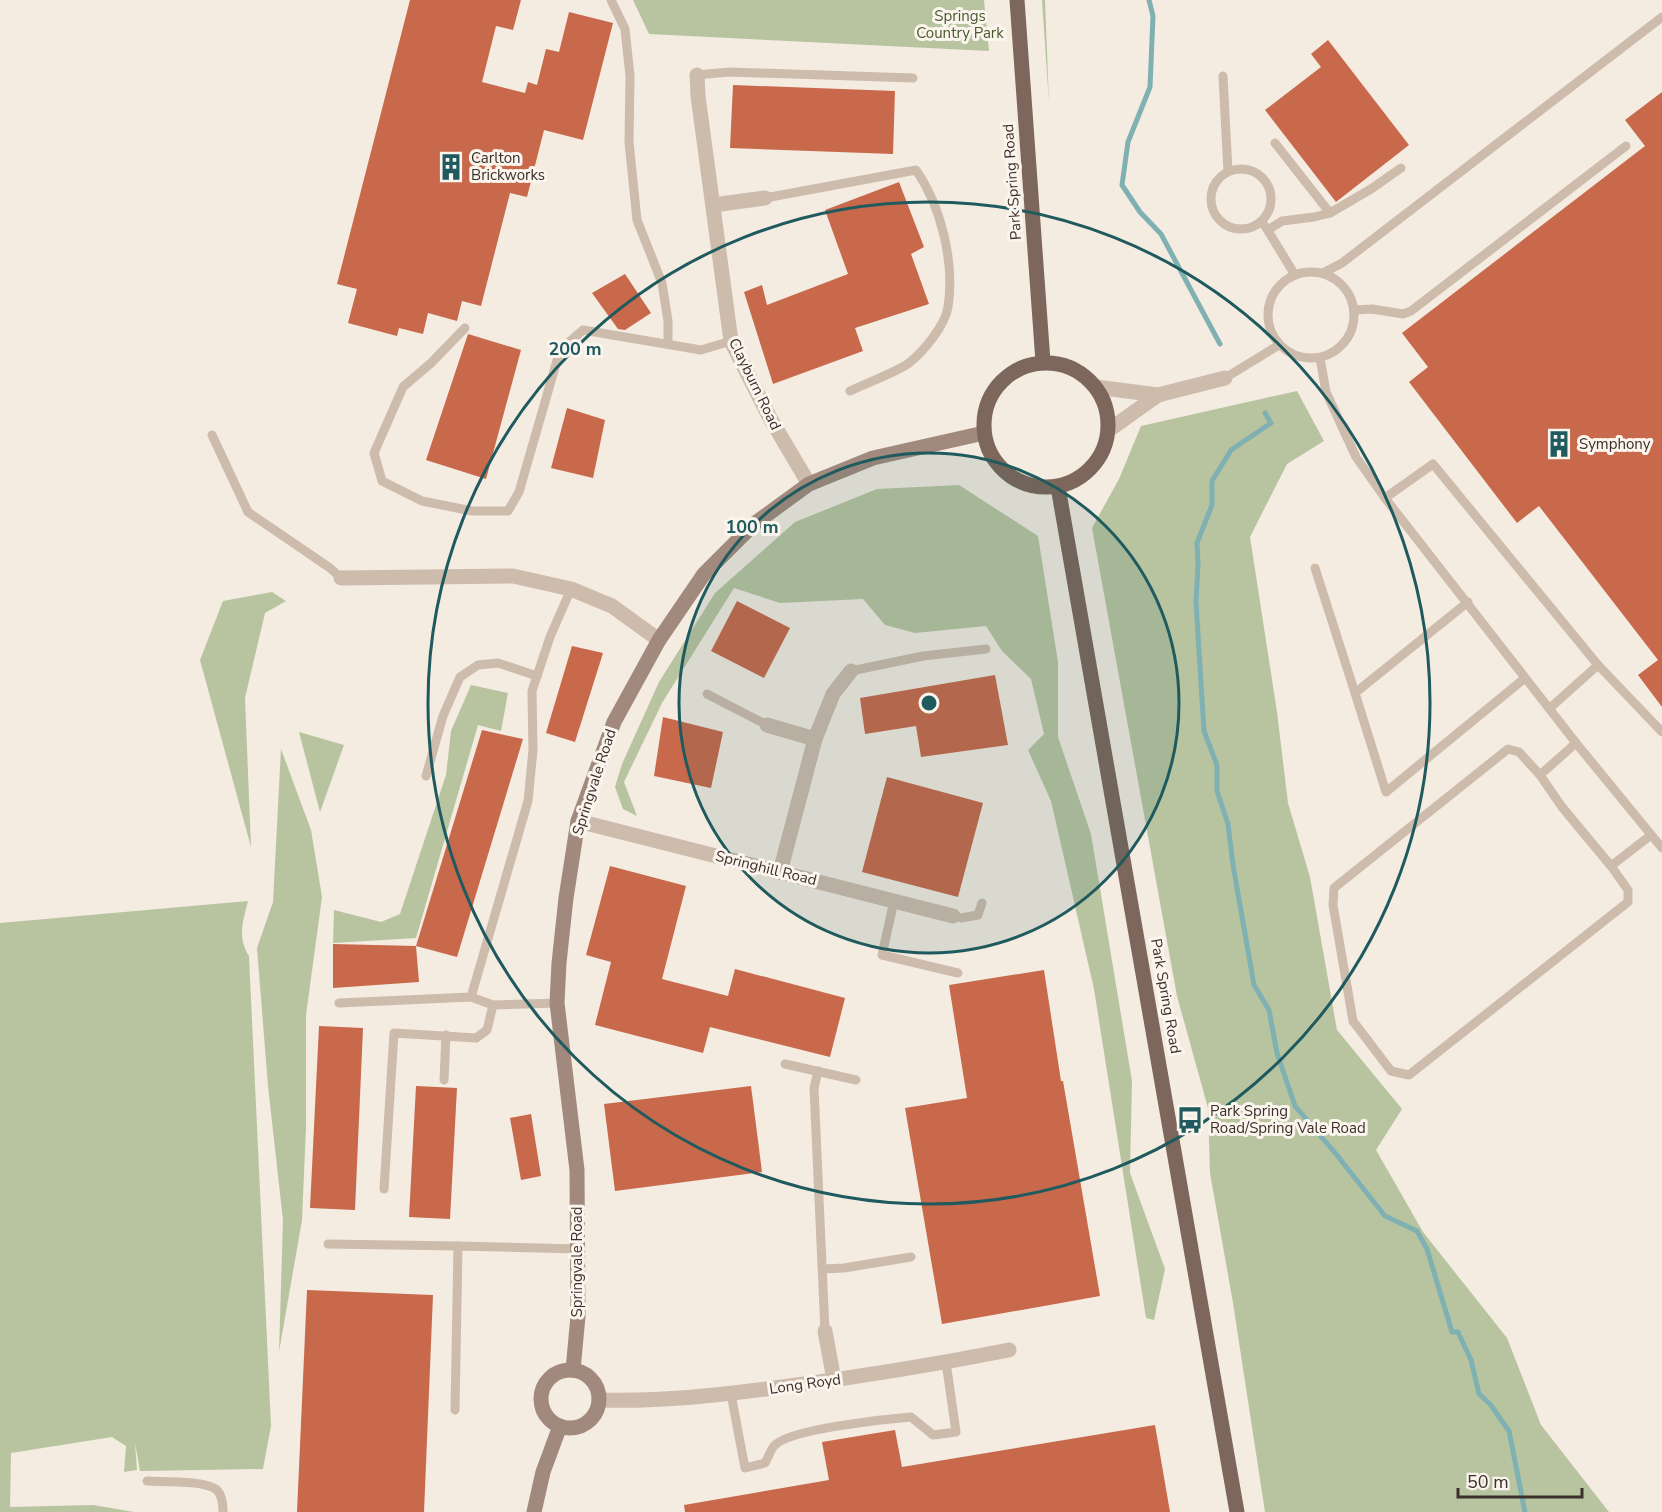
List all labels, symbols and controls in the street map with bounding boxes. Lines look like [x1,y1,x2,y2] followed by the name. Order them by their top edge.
[916,6,1004,43] park label: Springs Country Park
[998,123,1026,241] street label: Park Spring Road
[471,148,545,185] place label: Carlton Brickworks
[436,152,466,182] building icon: Carlton Brickworks
[724,335,786,433] street label: Clayburn Road
[548,337,602,361] text: 200 m
[1544,429,1574,459] building icon: Symphony
[1579,434,1651,454] place label: Symphony
[725,515,779,539] text: 100 m
[919,693,939,713] centre of rings
[567,726,621,838] street label: Springvale Road
[713,846,819,890] street label: Springhill Road
[1146,937,1186,1055] street label: Park Spring Road
[1210,1101,1366,1138] place label: Park Spring Road/Spring Vale Road
[1175,1105,1205,1135] bus stop icon: Park Spring Road/Spring Vale Road
[567,1207,587,1317] street label: Springvale Road
[768,1369,842,1399] street label: Long Royd
[1458,1461,1582,1499] scale bar
[1467,1470,1509,1494] text: 50 m

